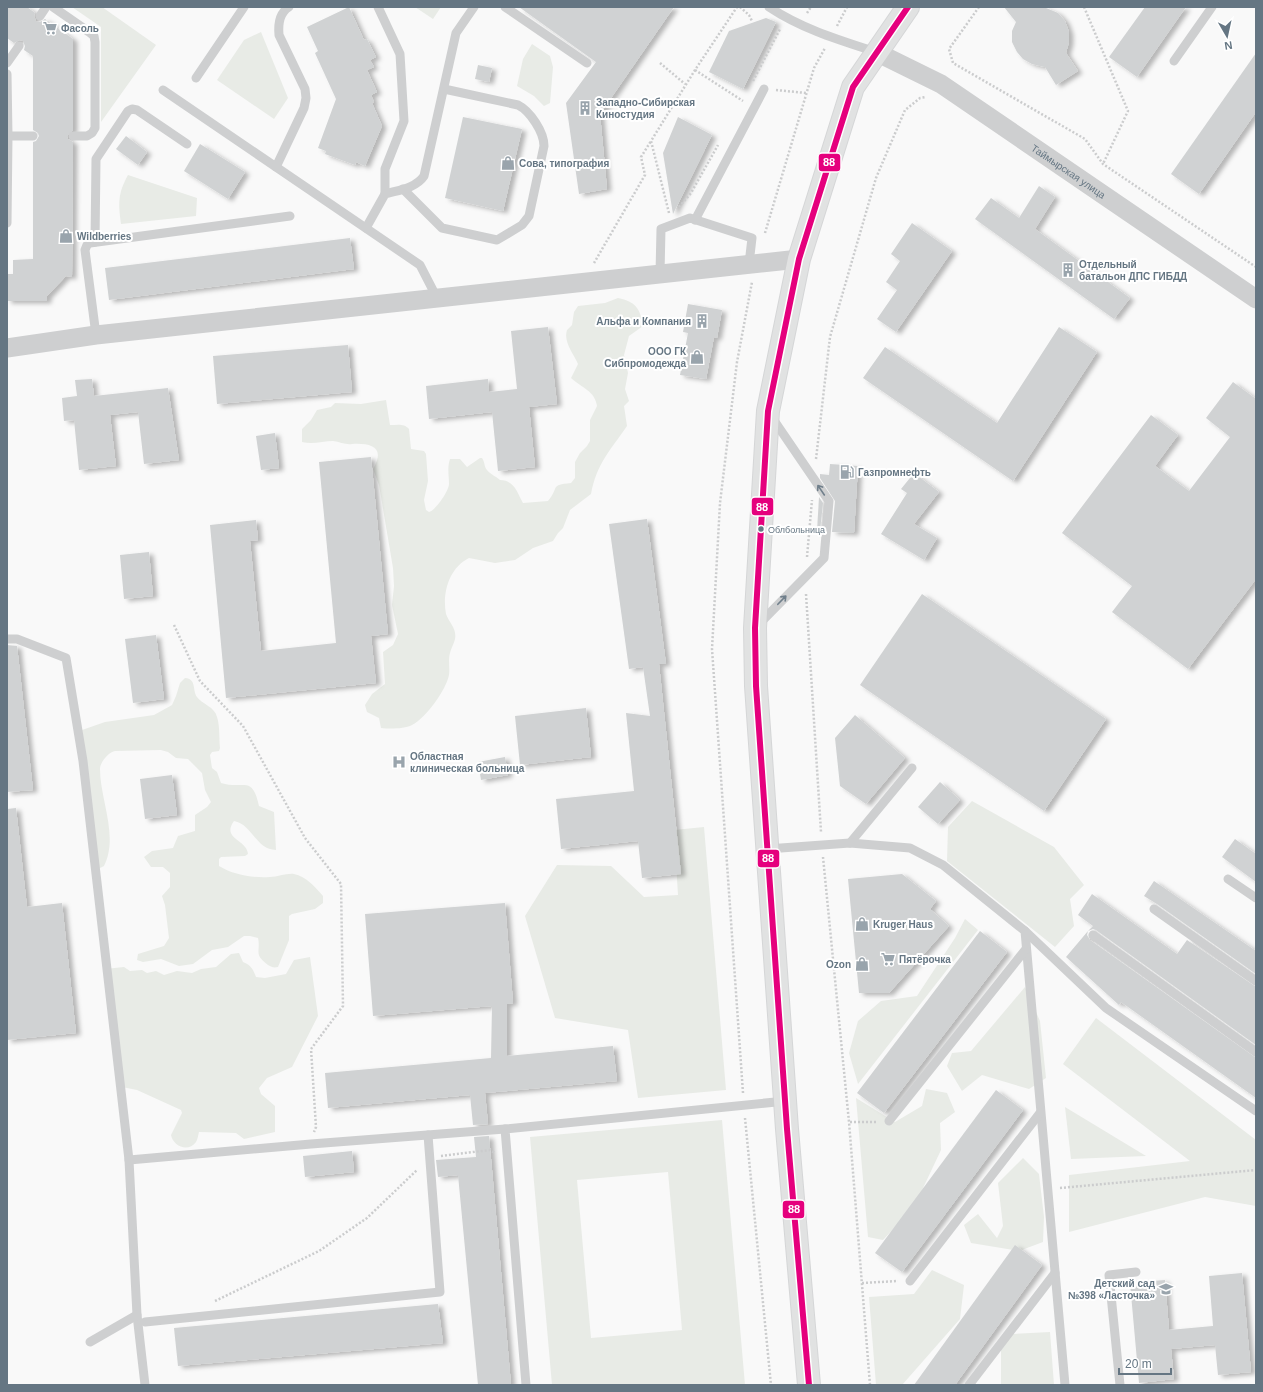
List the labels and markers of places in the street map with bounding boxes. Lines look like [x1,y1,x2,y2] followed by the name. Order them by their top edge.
[42,20,58,36] supermarket icon: Фасоль
[61,23,99,34] place label: Фасоль
[596,97,695,120] place label: Западно-Сибирская Киностудия
[577,100,593,116] building icon: Западно-Сибирская Киностудия
[500,155,516,171] shop icon: Сова, типография
[519,158,609,169] place label: Сова, типография
[58,228,74,244] shop icon: Wildberries
[77,231,132,242] place label: Wildberries
[1079,259,1187,282] place label: Отдельный батальон ДПС ГИБДД
[1060,262,1076,278] building icon: Отдельный батальон ДПС ГИБДД
[694,313,710,329] building icon: Альфа и Компания
[596,316,691,327] place label: Альфа и Компания
[604,346,687,369] place label: ООО ГК Сибпромодежда
[689,349,705,365] shop icon: ООО ГК Сибпромодежда
[839,464,855,480] fuel station icon: Газпромнефть
[858,467,931,478] place label: Газпромнефть
[756,524,766,534] marker: Облбольница
[768,525,825,535] place label: Облбольница
[410,751,525,774] place label: Областная клиническая больница
[391,754,407,770] hospital icon: Областная клиническая больница
[854,916,870,932] shop icon: Kruger Haus
[873,919,933,930] place label: Kruger Haus
[880,951,896,967] supermarket icon: Пятёрочка
[899,954,951,965] place label: Пятёрочка
[854,956,870,972] shop icon: Ozon
[826,959,851,970] place label: Ozon
[1068,1278,1156,1301] place label: Детский сад №398 «Ласточка»
[1158,1281,1174,1297] school or university icon: Детский сад №398 «Ласточка»

